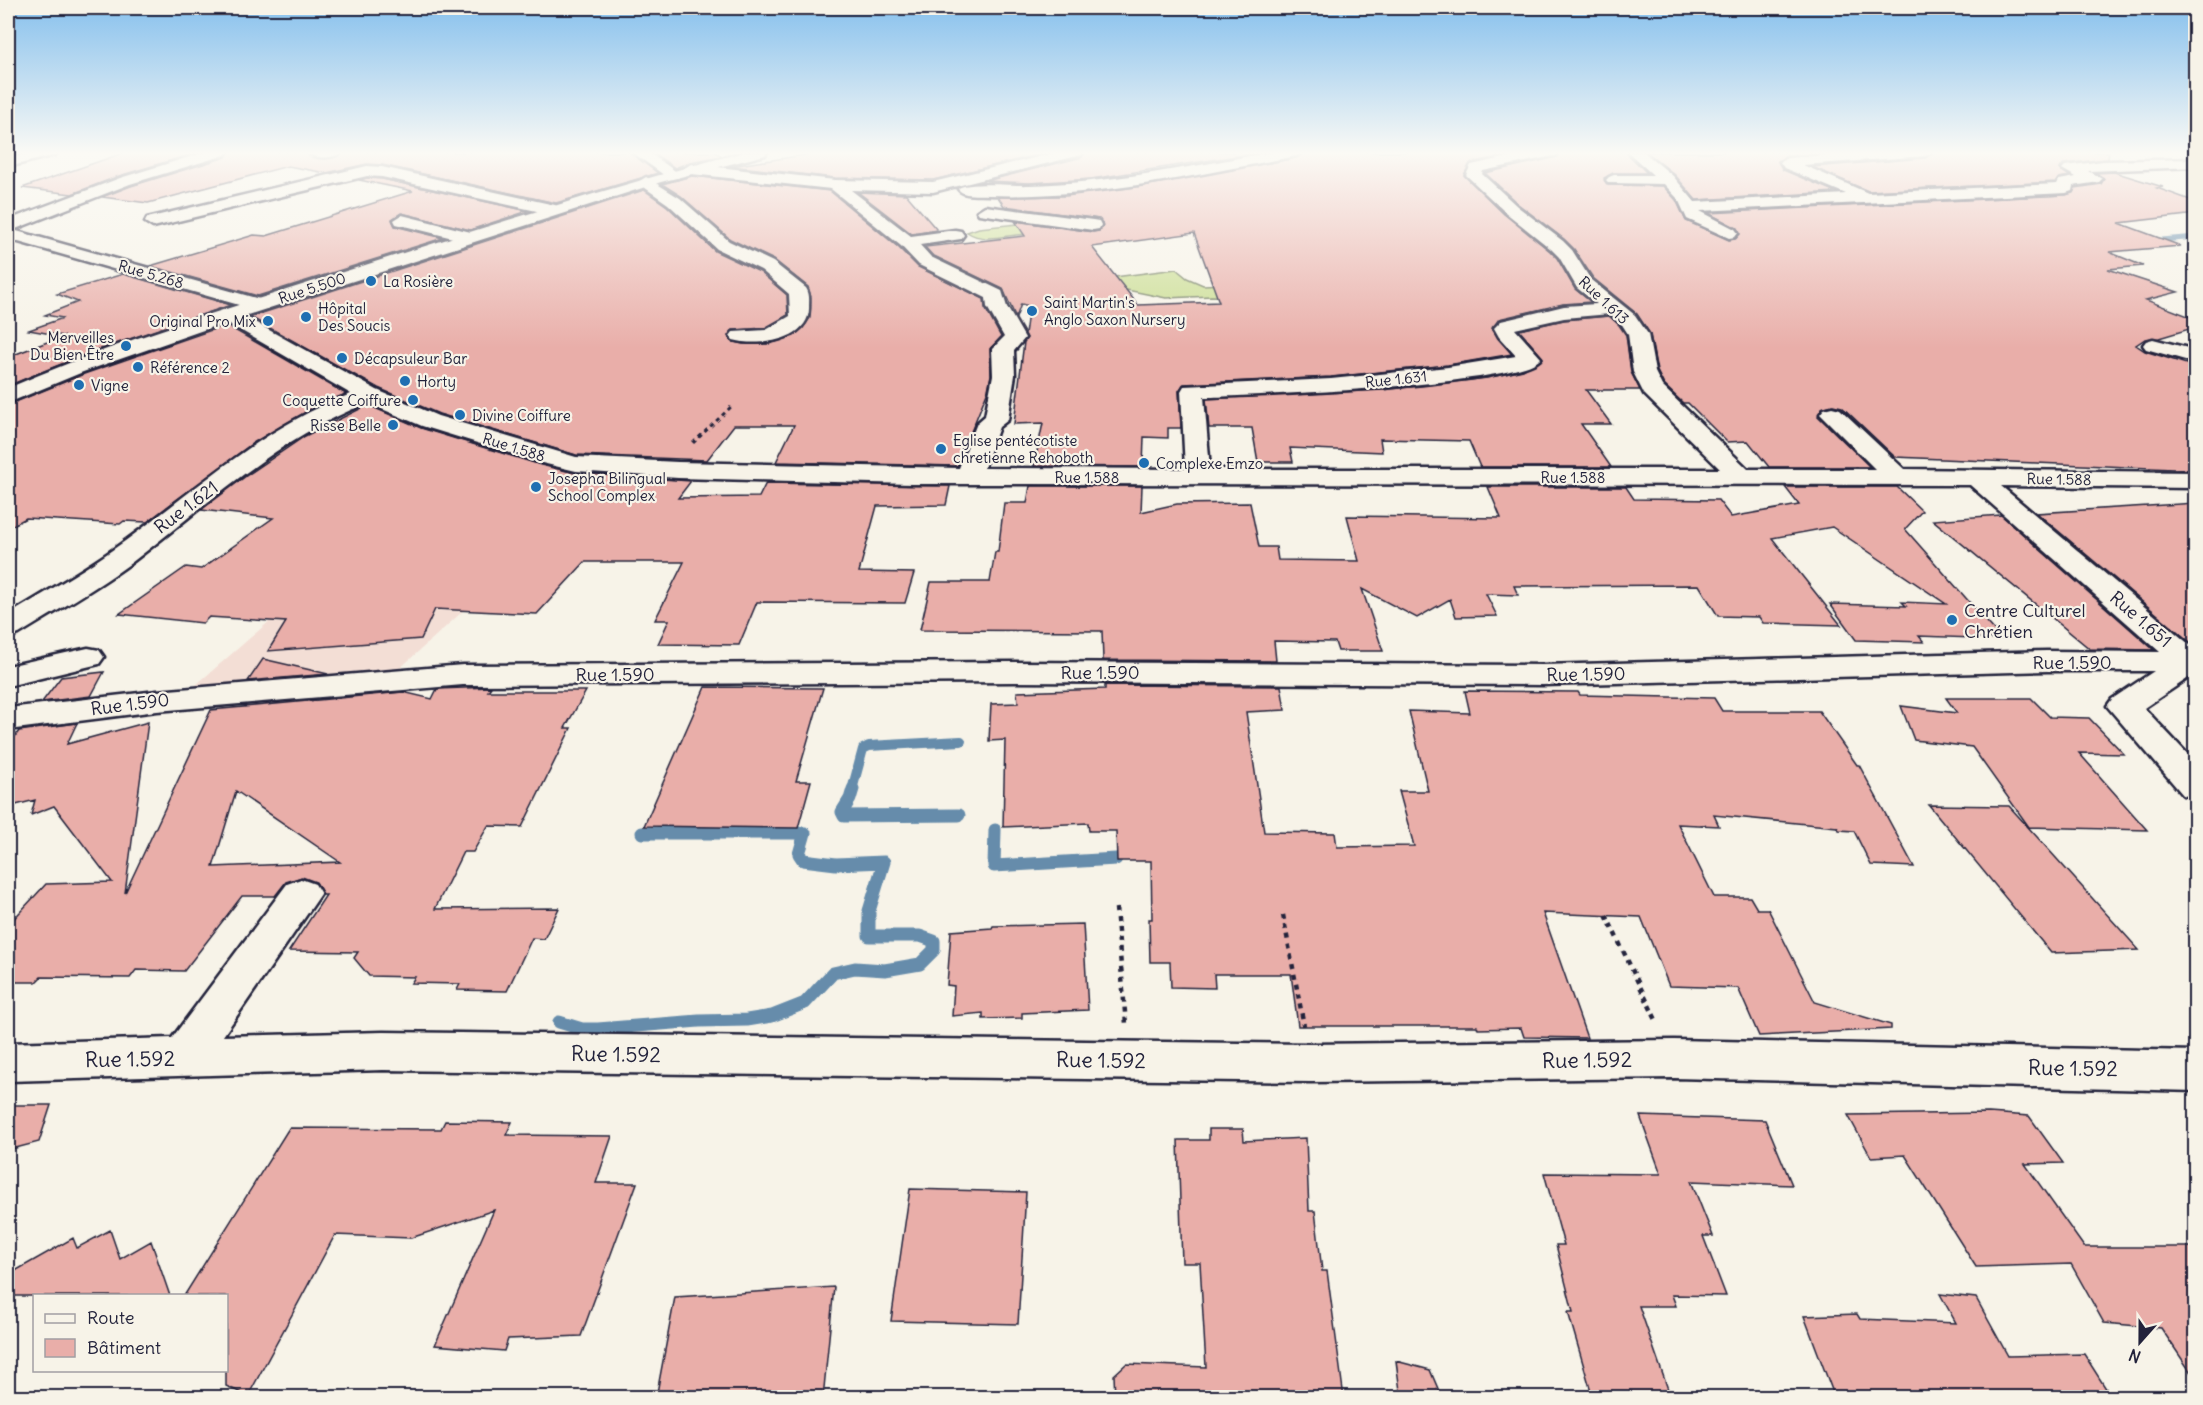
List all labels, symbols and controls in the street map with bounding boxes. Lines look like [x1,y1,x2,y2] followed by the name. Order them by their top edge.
[116,256,186,292] street label: Rue 5.268
[276,268,348,308] street label: Rue 5.500
[383,272,453,291] place label: La Rosière
[1575,272,1633,328] street label: Rue 1.613
[364,274,378,288] marker: La Rosière
[1044,293,1185,329] place label: Saint Martin's Anglo Saxon Nursery
[318,299,391,335] place label: Hôpital Des Soucis
[1025,304,1039,318] marker: Saint Martin's Anglo Saxon Nursery
[299,310,313,324] marker: Hôpital Des Soucis
[149,312,257,331] place label: Original Pro Mix
[261,314,275,328] marker: Original Pro Mix
[30,328,114,364] place label: Merveilles Du Bien Être
[119,339,133,353] marker: Merveilles Du Bien Être
[354,349,467,368] place label: Décapsuleur Bar
[335,351,349,365] marker: Décapsuleur Bar
[150,358,230,377] place label: Référence 2
[131,360,145,374] marker: Référence 2
[1364,366,1428,392] street label: Rue 1.631
[417,372,456,391] place label: Horty
[398,374,412,388] marker: Horty
[91,376,129,395] place label: Vigne
[72,378,86,392] marker: Vigne
[282,391,401,410] place label: Coquette Coiffure
[406,393,420,407] marker: Coquette Coiffure
[472,406,571,425] place label: Divine Coiffure
[453,408,467,422] marker: Divine Coiffure
[310,416,381,435] place label: Risse Belle
[386,418,400,432] marker: Risse Belle
[480,428,548,466] street label: Rue 1.588
[953,431,1094,467] place label: Eglise pentécotiste chretienne Rehoboth
[934,442,948,456] marker: Eglise pentécotiste chretienne Rehoboth
[1156,454,1263,473] place label: Complexe Emzo
[1137,456,1151,470] marker: Complexe Emzo
[1055,468,1119,487] street label: Rue 1.588
[1541,468,1605,487] street label: Rue 1.588
[548,469,666,505] place label: Josepha Bilingual School Complex
[2026,469,2092,489] street label: Rue 1.588
[150,476,222,538] street label: Rue 1.621
[529,480,543,494] marker: Josepha Bilingual School Complex
[2105,586,2177,652] street label: Rue 1.651
[1964,599,2085,643] place label: Centre Culturel Chrétien
[1945,613,1959,627] marker: Centre Culturel Chrétien
[2032,651,2112,674] street label: Rue 1.590
[1060,661,1140,684] street label: Rue 1.590
[1546,662,1626,686] street label: Rue 1.590
[575,663,655,686] street label: Rue 1.590
[89,688,171,720] street label: Rue 1.590
[571,1040,661,1068] street label: Rue 1.592
[85,1045,175,1073] street label: Rue 1.592
[1056,1046,1146,1074] street label: Rue 1.592
[1542,1046,1632,1074] street label: Rue 1.592
[2028,1054,2118,1082] street label: Rue 1.592
[33,1294,228,1372] legend
[87,1306,135,1329] text: Route
[2110,1312,2170,1372] north arrow
[87,1336,161,1359] text: Bâtiment
[2126,1345,2143,1367] text: N

